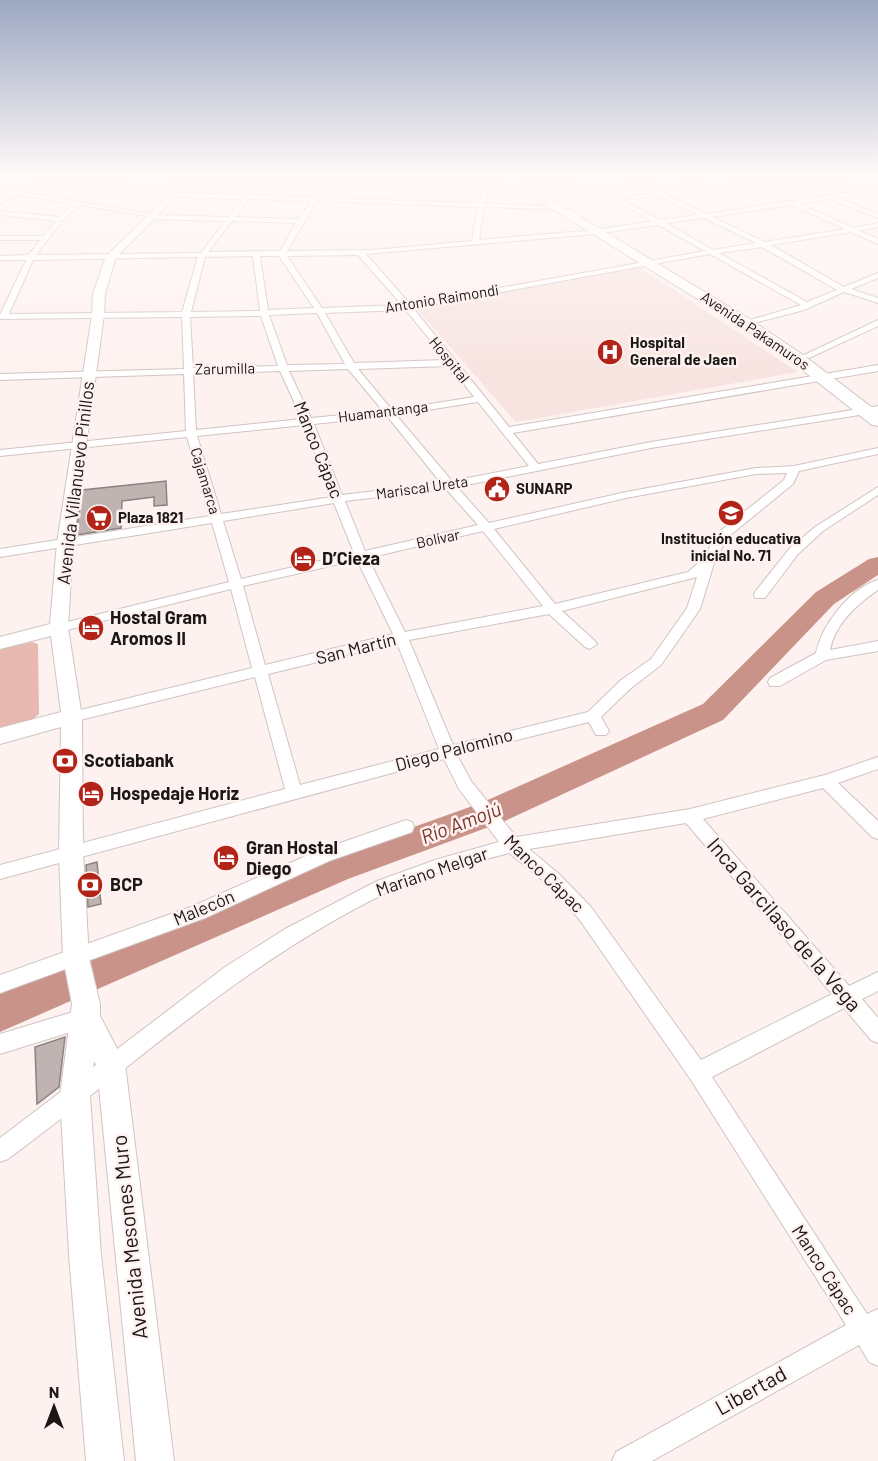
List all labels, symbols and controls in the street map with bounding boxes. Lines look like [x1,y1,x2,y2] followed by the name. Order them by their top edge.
[384,280,500,316] street label: Antonio Raimondi
[698,287,813,373] street label: Avenida Pakamuros
[426,333,474,386] street label: Hospital
[630,333,737,368] place label: Hospital General de Jaen
[595,337,625,367] hospital icon: Hospital General de Jaen
[195,358,255,378] street label: Zarumilla
[52,380,98,586] street label: Avenida Villanuevo Pinillos
[337,397,429,425] street label: Huamantanga
[289,398,348,501] street label: Manco Cápac
[187,445,225,516] street label: Cajamarca
[375,472,469,502] street label: Mariscal Ureta
[482,474,512,504] public building icon: SUNARP
[516,479,573,497] place label: SUNARP
[716,498,746,528] school or university icon: Institución educativa inicial No. 71
[84,503,114,533] supermarket icon: Plaza 1821
[118,508,183,526] place label: Plaza 1821
[414,525,462,551] street label: Bolívar
[661,529,801,564] place label: Institución educativa inicial No. 71
[288,544,318,574] hotel icon: D’Cieza
[322,547,380,569] place label: D’Cieza
[110,606,207,649] place label: Hostal Gram Aromos II
[76,613,106,643] hotel icon: Hostal Gram Aromos II
[313,627,398,669] street label: San Martín
[392,723,515,775] street label: Diego Palomino
[50,746,80,776] bank icon: Scotiabank
[84,749,174,771] place label: Scotiabank
[76,779,106,809] hotel icon: Hospedaje Horiz
[110,782,239,804] place label: Hospedaje Horiz
[417,796,504,848] water label: Río Amojú
[500,830,589,917] street label: Manco Cápac
[703,832,867,1016] street label: Inca Garcilaso de la Vega
[246,836,338,879] place label: Gran Hostal Diego
[373,841,491,901] street label: Mariano Melgar
[211,843,241,873] hotel icon: Gran Hostal Diego
[75,870,105,900] bank icon: BCP
[110,873,143,895] place label: BCP
[170,884,238,930] street label: Malecón
[105,1134,152,1341] street label: Avenida Mesones Muro
[788,1220,862,1319] street label: Manco Cápac
[710,1360,790,1419] street label: Libertad
[24,1377,84,1437] north arrow
[49,1382,59,1401] text: N

